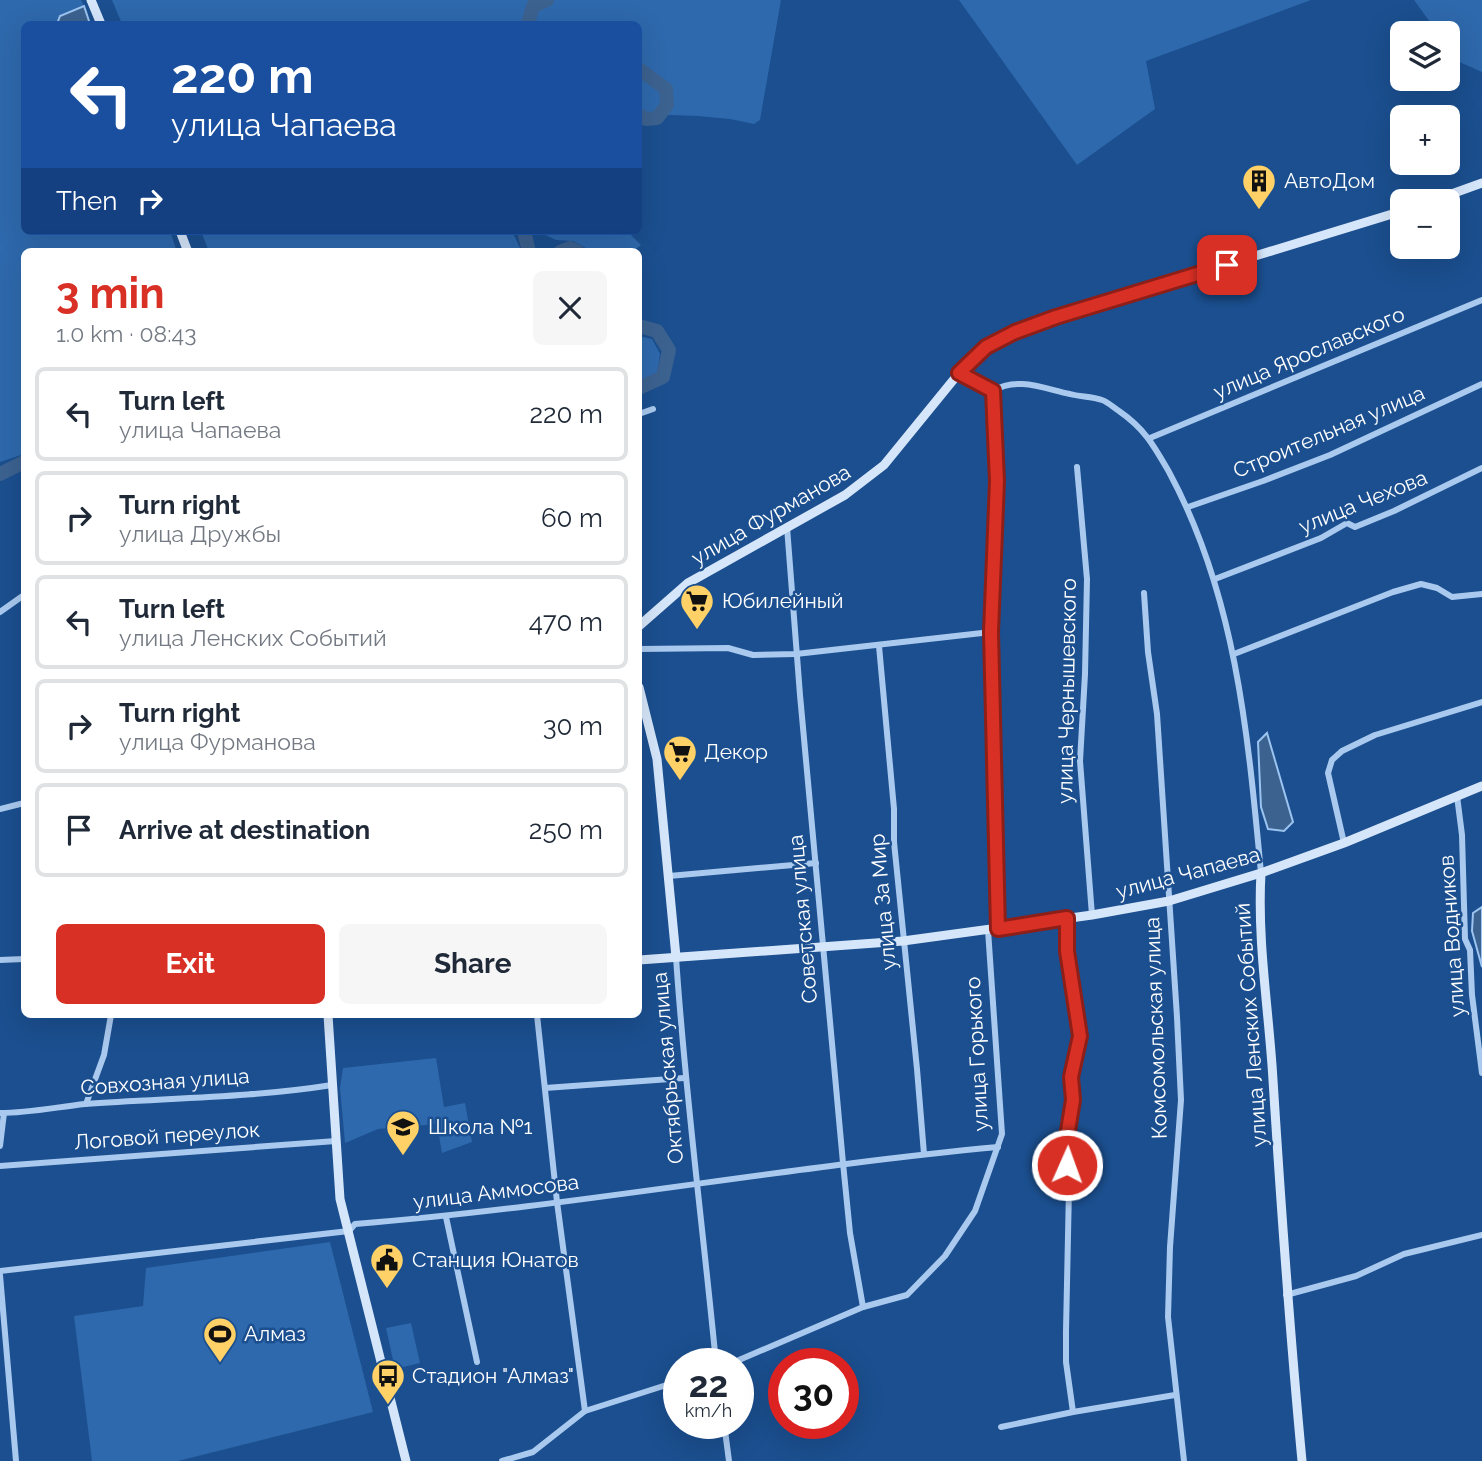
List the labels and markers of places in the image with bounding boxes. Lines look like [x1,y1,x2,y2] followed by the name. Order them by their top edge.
[1240,162,1278,211] building icon: АвтоДом
[1284,168,1375,193] place label: АвтоДом
[1197,235,1257,295] pin
[678,582,716,631] supermarket icon: Юбилейный
[722,588,844,613] place label: Юбилейный
[661,733,699,782] supermarket icon: Декор
[704,739,768,764] place label: Декор
[384,1108,422,1157] school or university icon: Школа №1
[428,1114,532,1139] place label: Школа №1
[368,1241,406,1290] public building icon: Станция Юнатов
[412,1247,579,1272] place label: Станция Юнатов
[201,1315,239,1364] sports icon: Алмаз
[244,1321,306,1346] place label: Алмаз
[369,1357,407,1406] bus stop icon: Стадион "Алмаз"
[412,1363,574,1388] place label: Стадион "Алмаз"

